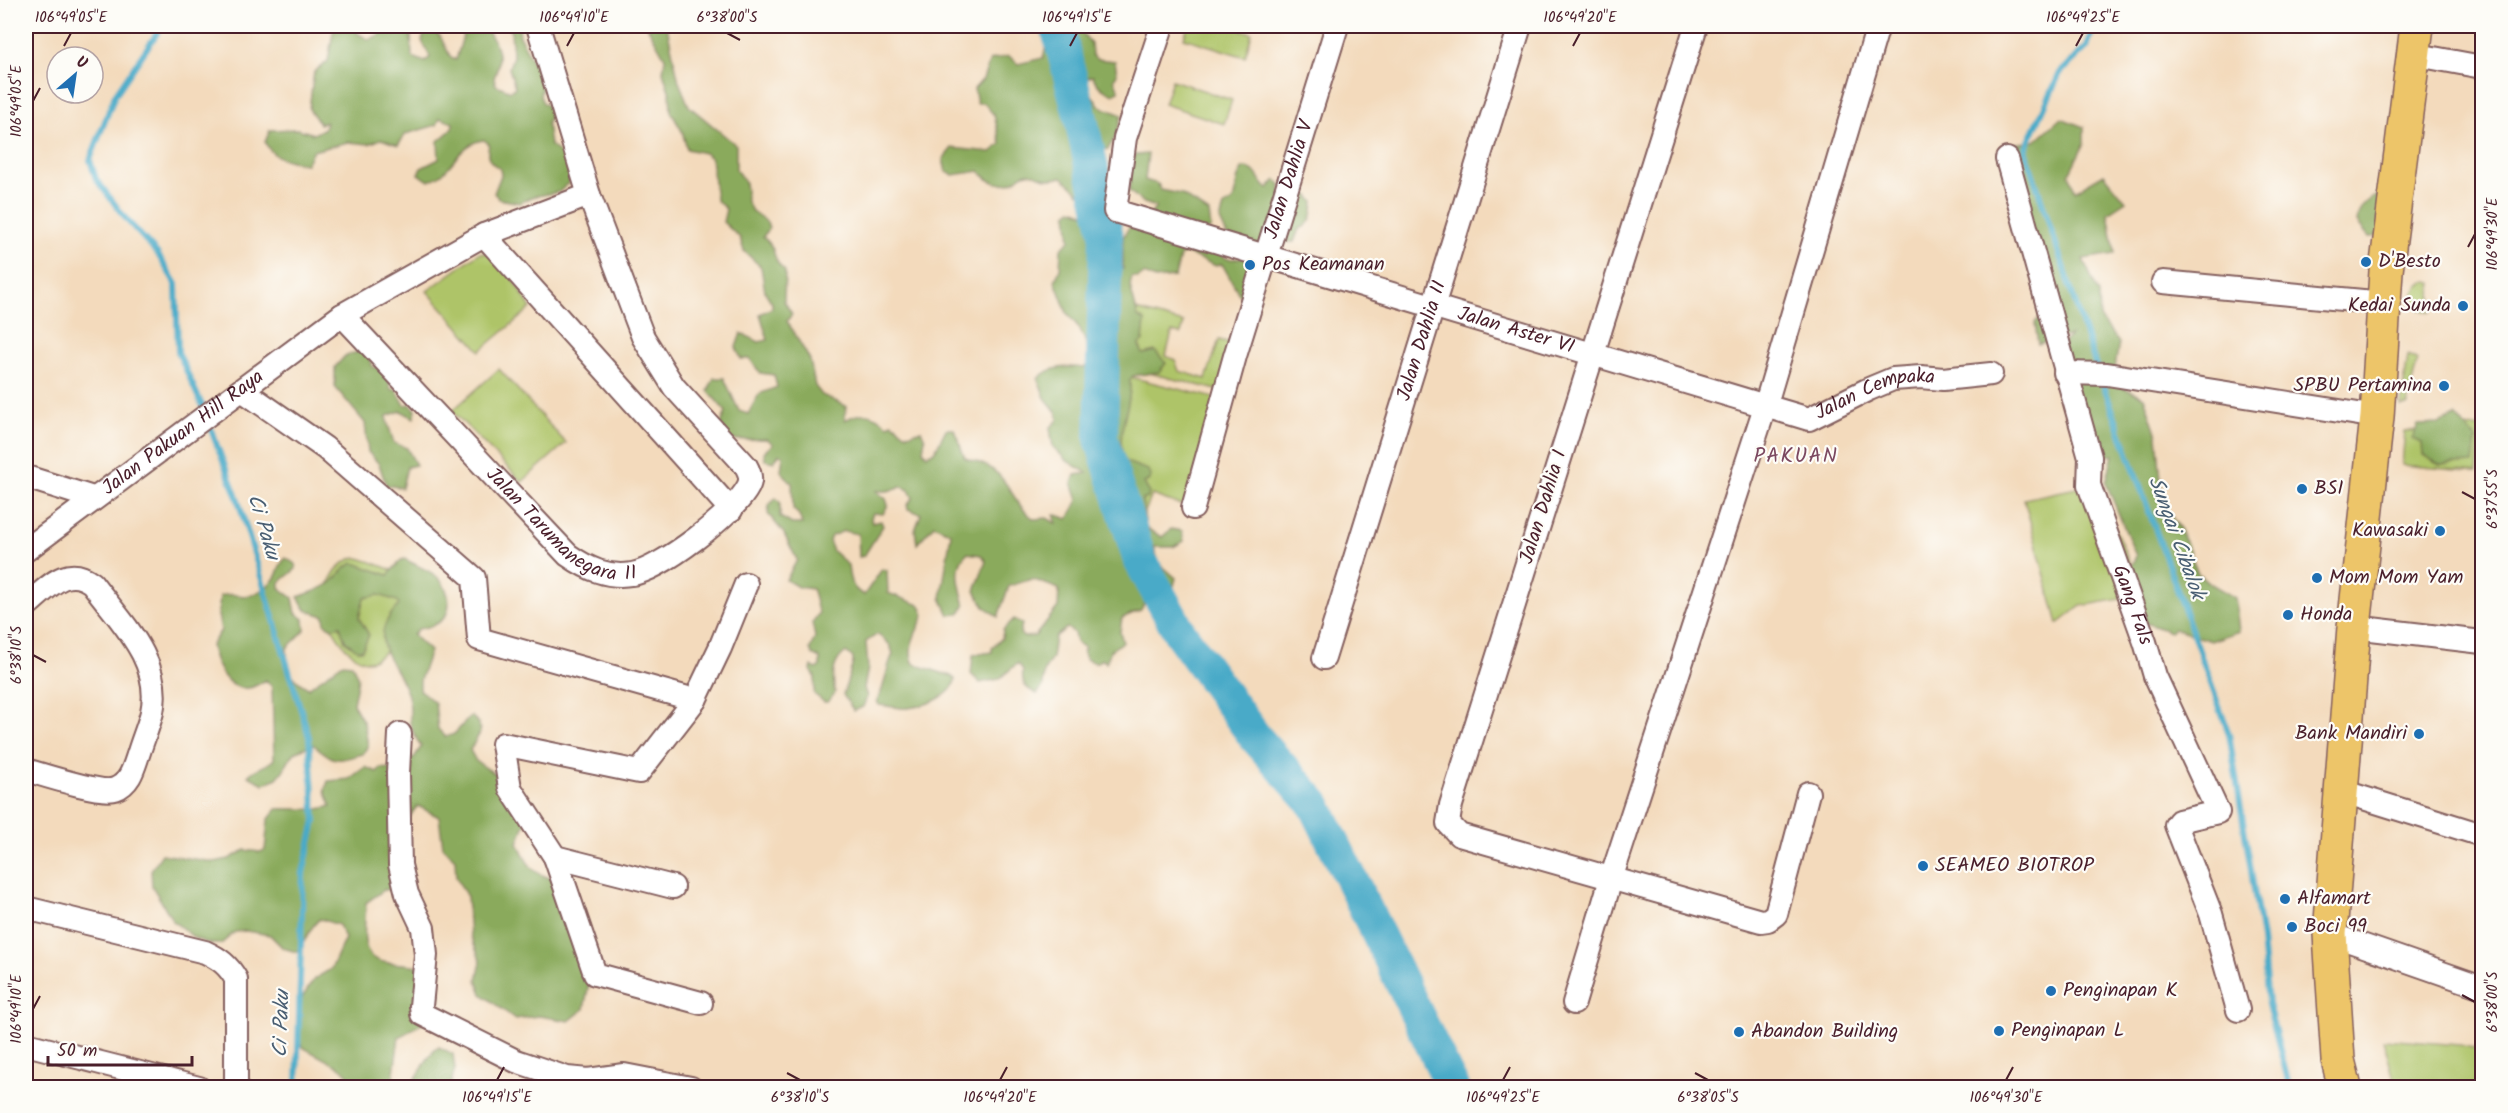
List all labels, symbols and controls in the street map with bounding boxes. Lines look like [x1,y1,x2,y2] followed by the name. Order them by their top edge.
[35,6,109,30] text: 106°49'05"E
[539,6,610,30] text: 106°49'10"E
[696,6,758,30] text: 6°38'00"S
[1042,6,1113,30] text: 106°49'15"E
[1543,6,1618,30] text: 106°49'20"E
[2046,6,2121,30] text: 106°49'25"E
[45,45,105,105] north arrow
[71,50,92,77] text: U
[5,63,29,137] text: 106°49'05"E
[1256,115,1323,243] street label: Jalan Dahlia V
[2481,196,2505,271] text: 106°49'30"E
[2378,246,2441,278] place label: D'Besto
[1262,249,1385,281] place label: Pos Keamanan
[2359,255,2373,269] marker: D'Besto
[1243,258,1257,272] marker: Pos Keamanan
[1389,277,1456,405] street label: Jalan Dahlia II
[2348,290,2451,322] place label: Kedai Sunda
[1453,298,1578,364] street label: Jalan Aster VI
[2456,299,2470,313] marker: Kedai Sunda
[1810,361,1936,429] street label: Jalan Cempaka
[95,362,271,504] street label: Jalan Pakuan Hill Raya
[2293,370,2432,402] place label: SPBU Pertamina
[2437,379,2451,393] marker: SPBU Pertamina
[1753,440,1839,473] district label: PAKUAN
[1511,446,1577,568] street label: Jalan Dahlia I
[478,460,640,591] street label: Jalan Tarumanegara II
[2481,469,2505,529] text: 6°37'55"S
[2138,472,2215,607] water label: Sungai Cibalok
[2314,473,2344,505] place label: BSI
[2295,482,2309,496] marker: BSI
[237,490,289,567] water label: Ci Paku
[2352,515,2429,547] place label: Kawasaki
[2433,524,2447,538] marker: Kawasaki
[2103,561,2161,650] street label: Gang Fals
[2329,562,2463,594] place label: Mom Mom Yam
[2310,571,2324,585] marker: Mom Mom Yam
[2300,599,2352,631] place label: Honda
[2281,608,2295,622] marker: Honda
[5,626,29,684] text: 6°38'10"S
[2295,718,2408,750] place label: Bank Mandiri
[2412,727,2426,741] marker: Bank Mandiri
[1935,850,2095,882] place label: SEAMEO BIOTROP
[1916,859,1930,873] marker: SEAMEO BIOTROP
[2297,883,2371,915] place label: Alfamart
[2278,892,2292,906] marker: Alfamart
[2304,911,2367,943] place label: Boci 99
[2285,920,2299,934] marker: Boci 99
[2481,971,2505,1033] text: 6°38'00"S
[5,973,29,1044] text: 106°49'10"E
[2063,975,2177,1007] place label: Penginapan K
[2044,984,2058,998] marker: Penginapan K
[264,987,300,1058] water label: Ci Paku
[2011,1015,2124,1047] place label: Penginapan L
[1751,1016,1898,1048] place label: Abandon Building
[1992,1024,2006,1038] marker: Penginapan L
[1732,1025,1746,1039] marker: Abandon Building
[48,1029,192,1067] scale bar
[57,1037,97,1066] text: 50 m
[462,1086,533,1110] text: 106°49'15"E
[771,1086,829,1110] text: 6°38'10"S
[963,1086,1038,1110] text: 106°49'20"E
[1466,1086,1541,1110] text: 106°49'25"E
[1677,1086,1739,1110] text: 6°38'05"S
[1969,1086,2044,1110] text: 106°49'30"E

